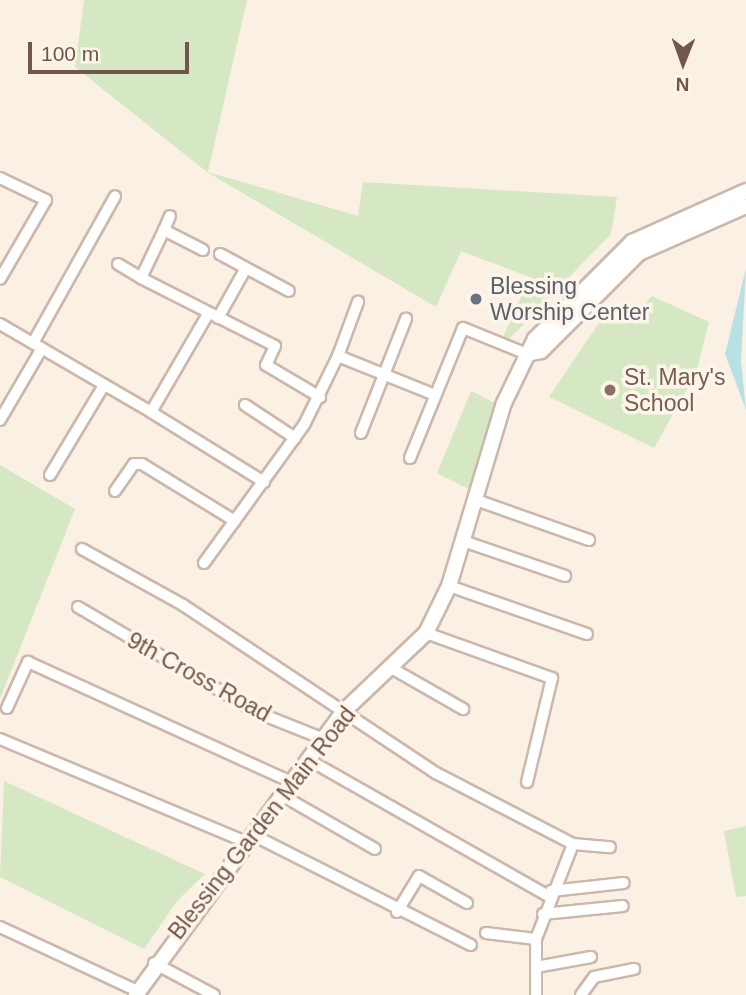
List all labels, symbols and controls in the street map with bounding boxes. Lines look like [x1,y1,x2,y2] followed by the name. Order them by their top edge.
[32,28,192,72] scale bar
[648,28,718,98] north arrow
[41,42,99,65] text: 100 m
[676,74,690,95] text: N
[490,272,649,326] place label: Blessing Worship Center
[468,291,484,307] marker: Blessing Worship Center
[624,363,726,417] place label: St. Mary's School
[602,382,618,398] marker: St. Mary's School
[122,626,276,728] street label: 9th Cross Road
[163,701,361,945] street label: Blessing Garden Main Road

